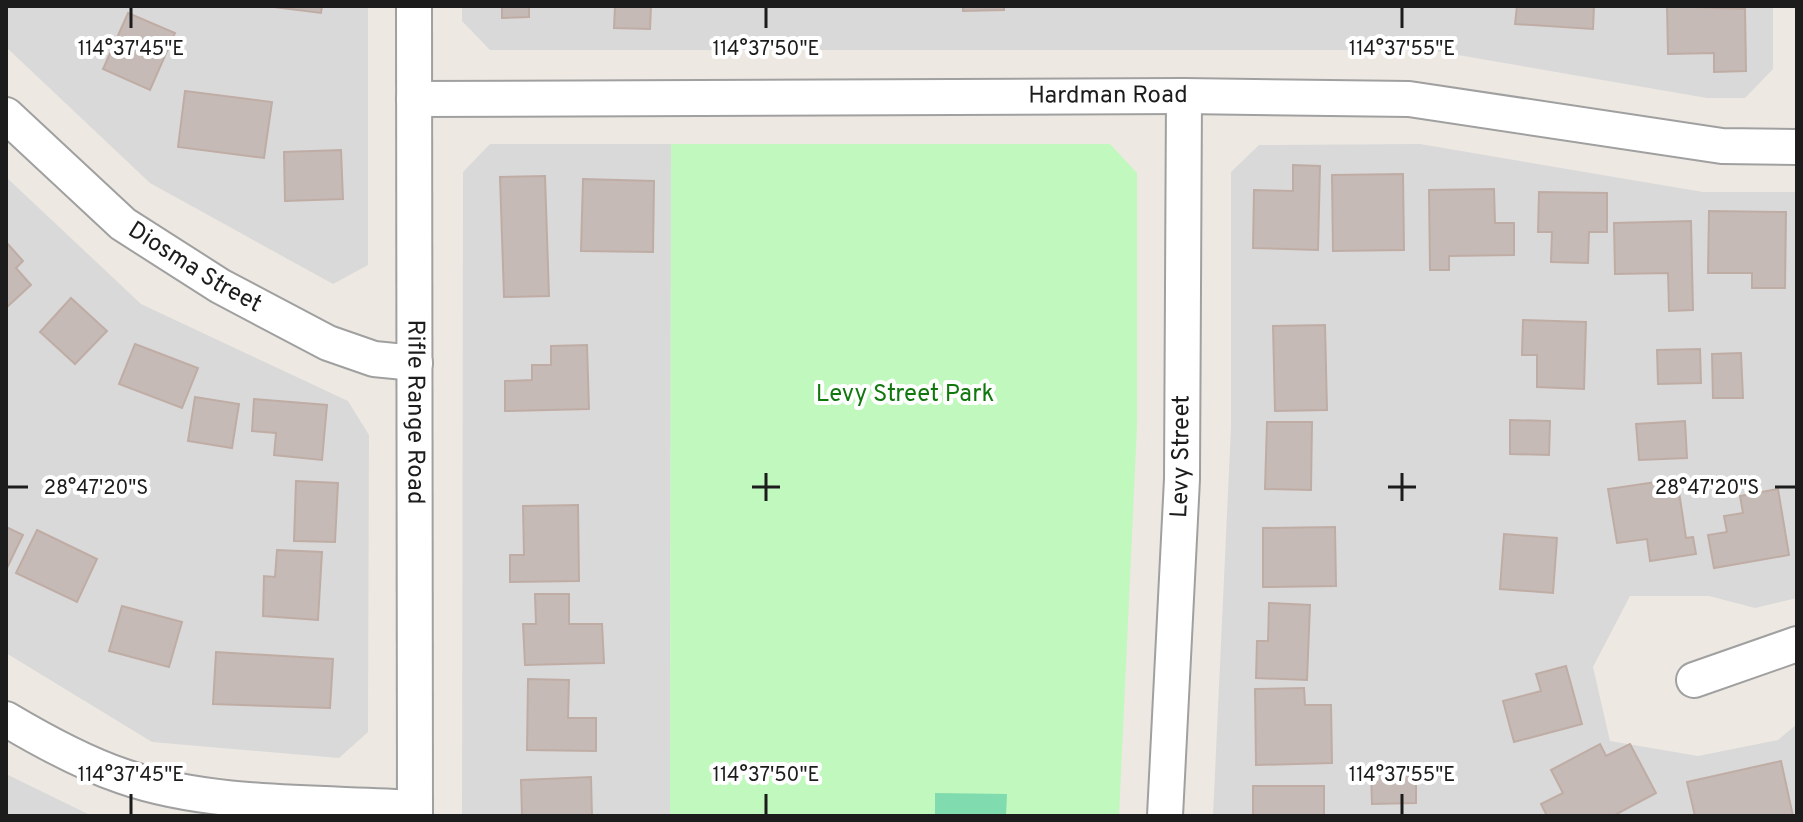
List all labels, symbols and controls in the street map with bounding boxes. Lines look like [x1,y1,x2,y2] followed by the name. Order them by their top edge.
[78,37,184,63] text: 114°37'45"E
[713,37,819,63] text: 114°37'50"E
[1349,37,1455,63] text: 114°37'55"E
[1028,81,1188,112] street label: Hardman Road
[122,216,267,320] street label: Diosma Street
[399,319,430,505] street label: Rifle Range Road
[816,380,994,410] park label: Levy Street Park
[1165,395,1197,519] street label: Levy Street
[44,476,148,502] text: 28°47'20"S
[1655,476,1759,502] text: 28°47'20"S
[78,763,184,789] text: 114°37'45"E
[713,763,819,789] text: 114°37'50"E
[1349,763,1455,789] text: 114°37'55"E

